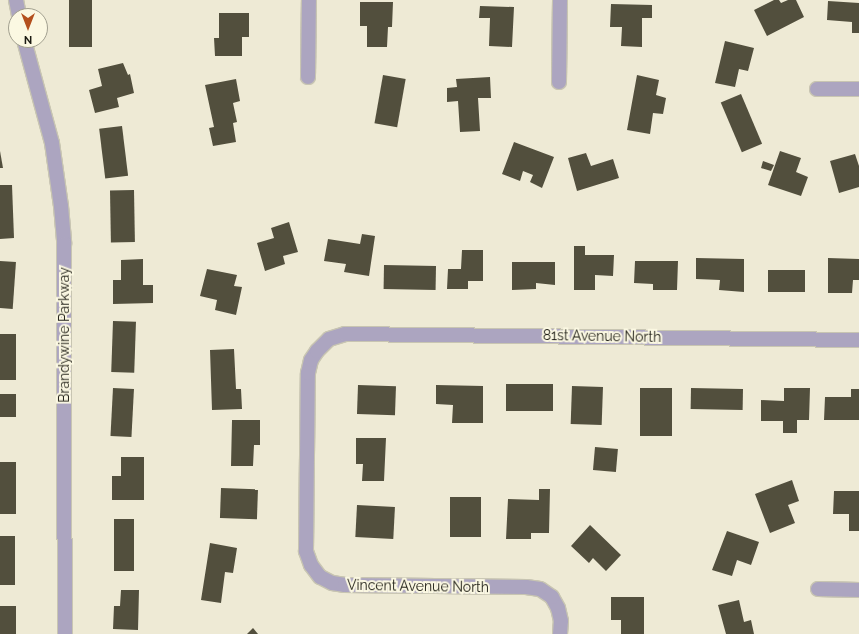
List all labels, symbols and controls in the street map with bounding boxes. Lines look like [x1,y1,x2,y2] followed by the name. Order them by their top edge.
[8,8,48,48] north arrow
[24,33,32,46] text: N
[56,267,72,403] street label: Brandywine Parkway
[542,327,662,345] street label: 81st Avenue North
[347,576,489,596] street label: Vincent Avenue North

